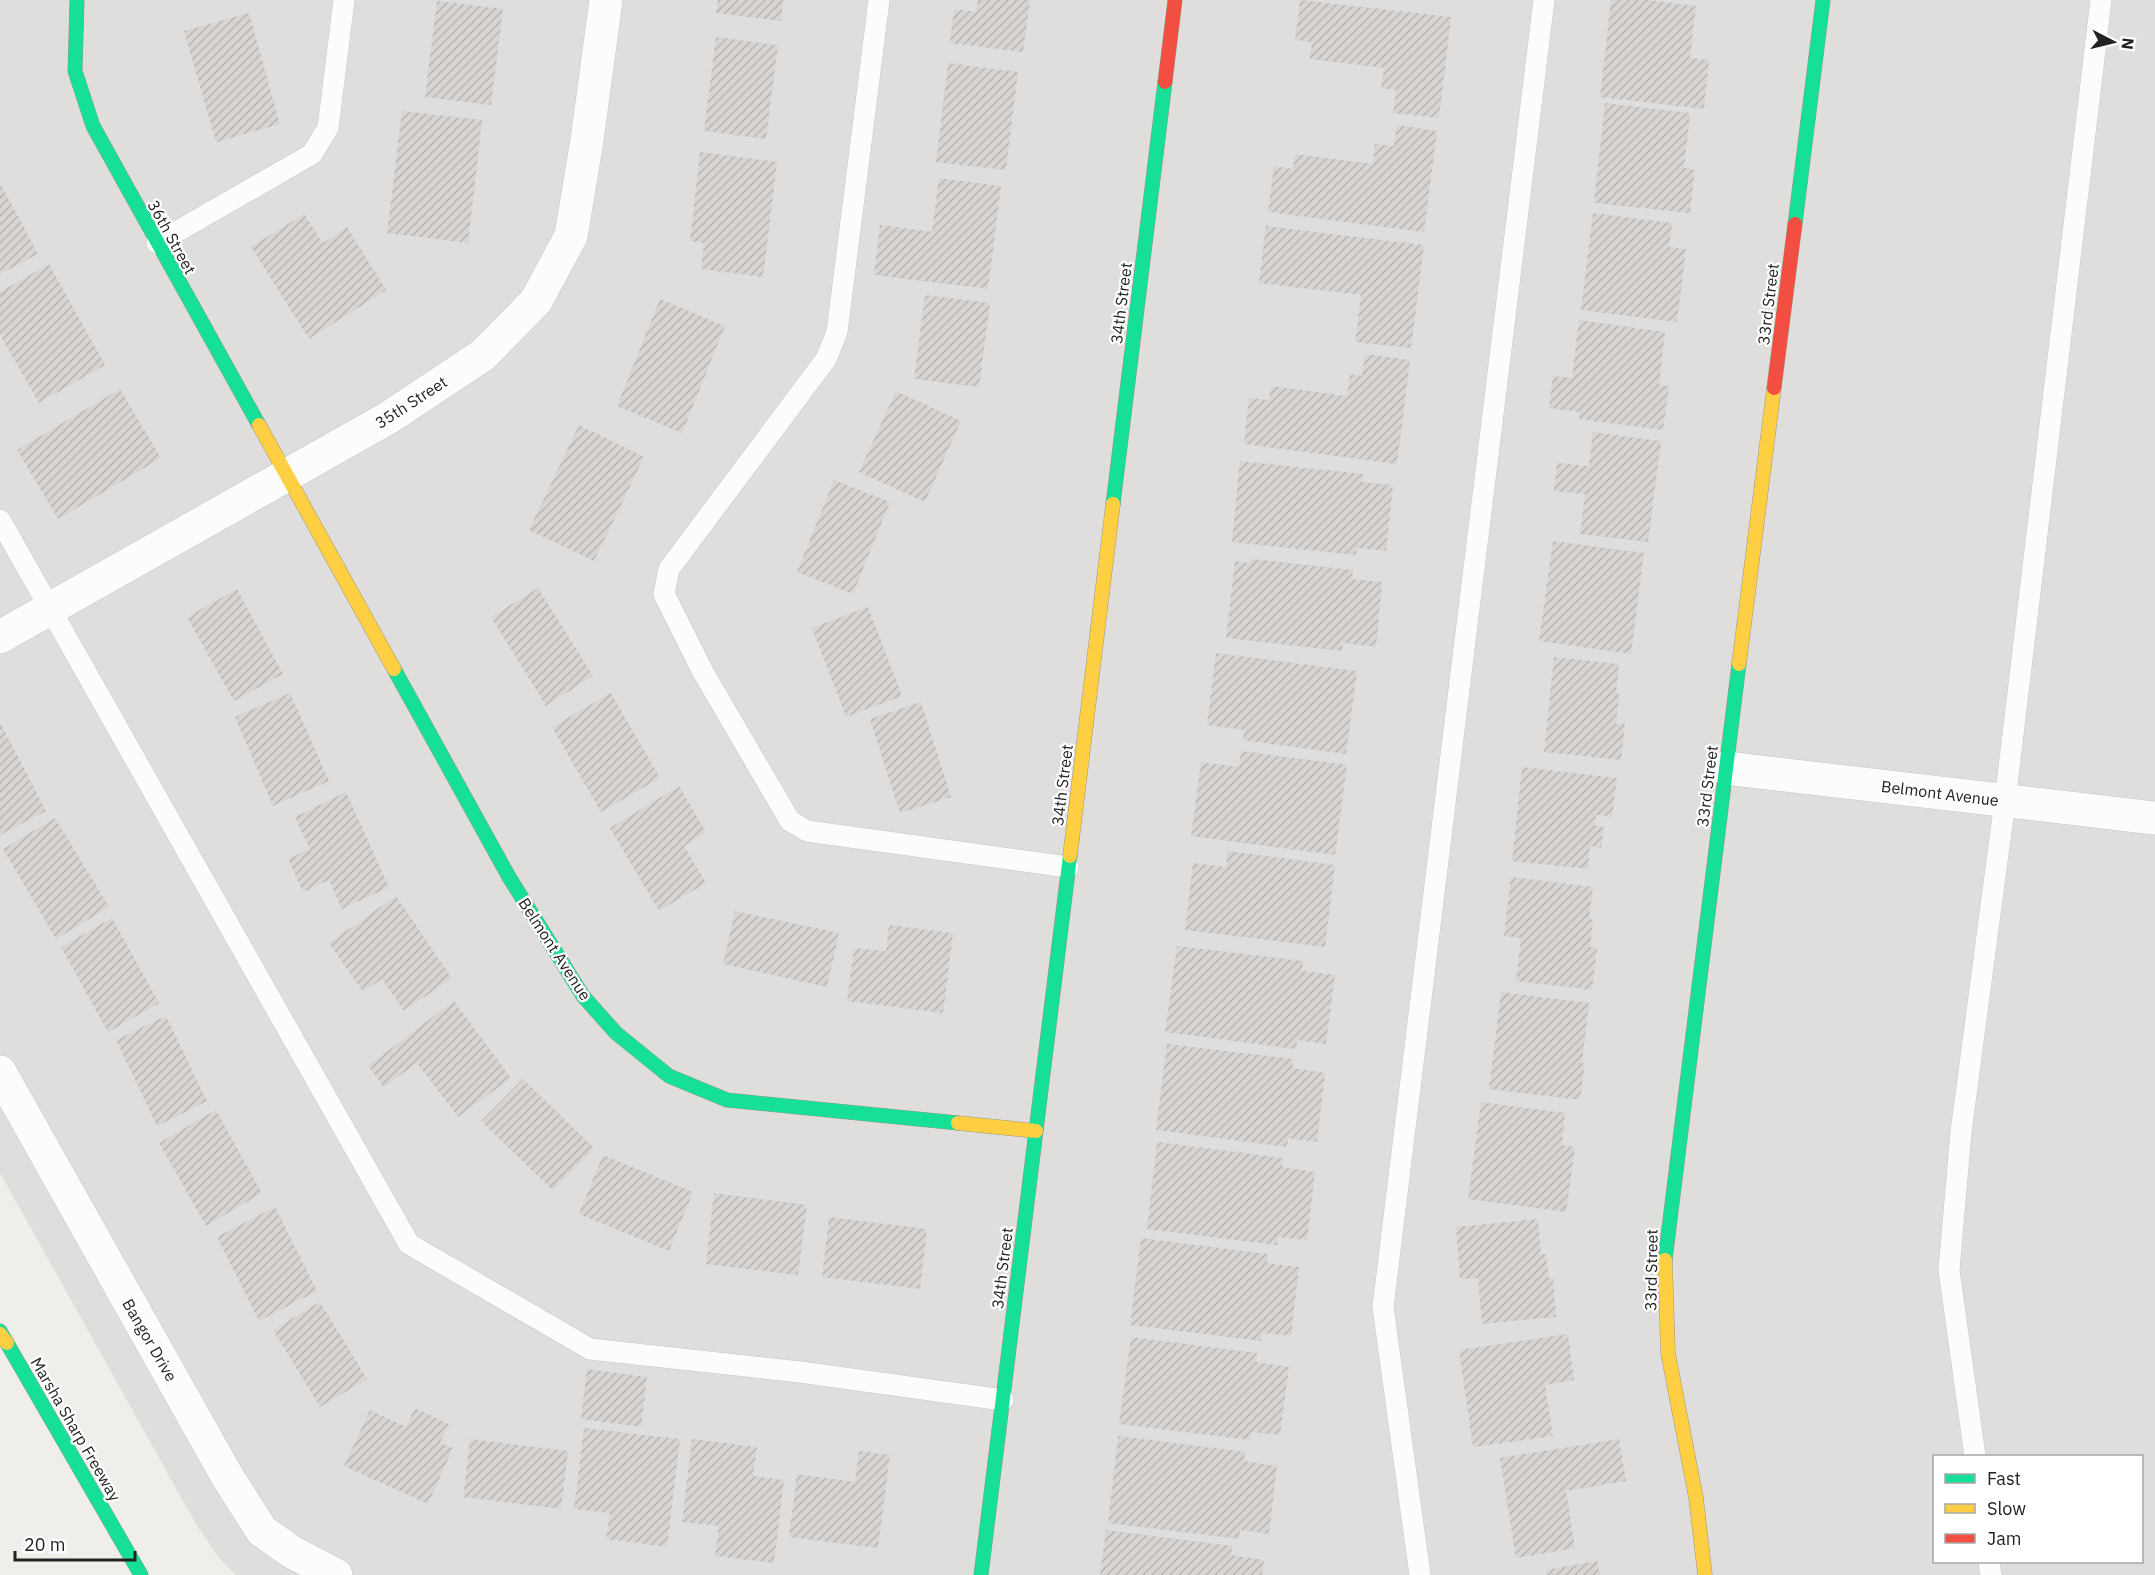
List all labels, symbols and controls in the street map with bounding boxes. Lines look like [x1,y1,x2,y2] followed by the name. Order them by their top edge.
[2083,12,2143,72] north arrow
[2117,37,2139,51] text: N
[143,196,201,278] street label: 36th Street
[1106,261,1136,345] street label: 34th Street
[1753,262,1783,346] street label: 33rd Street
[371,371,451,433] street label: 35th Street
[1047,743,1077,827] street label: 34th Street
[1692,744,1722,828] street label: 33rd Street
[1880,776,2000,810] street label: Belmont Avenue
[514,894,596,1004] street label: Belmont Avenue
[987,1226,1017,1310] street label: 34th Street
[1640,1229,1662,1311] street label: 33rd Street
[118,1295,182,1385] street label: Bangor Drive
[27,1353,125,1505] street label: Marsha Sharp Freeway
[1933,1455,2143,1563] legend
[1987,1467,2021,1490] text: Fast
[1987,1497,2026,1520] text: Slow
[15,1524,135,1562] scale bar
[1987,1527,2022,1550] text: Jam
[24,1533,66,1556] text: 20 m

